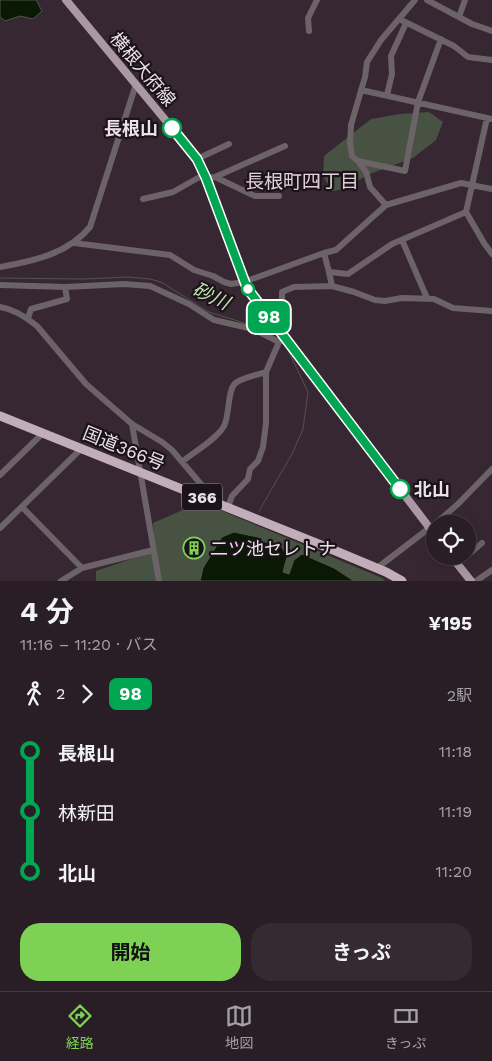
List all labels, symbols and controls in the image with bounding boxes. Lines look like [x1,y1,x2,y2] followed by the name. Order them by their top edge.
[106,28,180,110] street label: 横根大府線
[104,118,158,139] place label: 長根山
[162,118,182,138] marker: 長根山
[245,170,359,193] district label: 長根町四丁目
[189,278,235,315] water label: 砂川
[241,282,255,296] unlabelled marker
[246,301,292,333] line badge: 98
[258,306,280,327] text: 98
[80,422,168,474] street label: 国道366号
[390,479,410,499] marker: 北山
[414,479,450,500] place label: 北山
[182,484,222,511] road number: 366
[426,515,476,565] map controls
[426,515,476,565] button: locate
[182,536,206,560] building icon: 二ツ池セレトナ
[210,538,336,559] place label: 二ツ池セレトナ
[20,595,74,628] text: 4 分
[428,612,472,635] text: ¥195
[20,635,157,654] text: 11:16 – 11:20 · バス
[20,680,48,708] icon: walk
[73,680,101,708] icon: forward
[119,683,142,704] text: 98
[56,684,65,703] text: 2
[447,686,472,705] text: 2駅
[58,742,115,765] text: 長根山
[439,742,472,761] text: 11:18
[58,802,115,825] text: 林新田
[439,802,472,821] text: 11:19
[58,862,96,885] text: 北山
[436,862,472,881] text: 11:20
[20,923,241,981] button: 開始
[251,923,472,981] button: きっぷ
[66,1002,94,1052] tab: 経路
[225,1002,253,1052] tab: 地図
[385,1002,426,1052] tab: きっぷ

